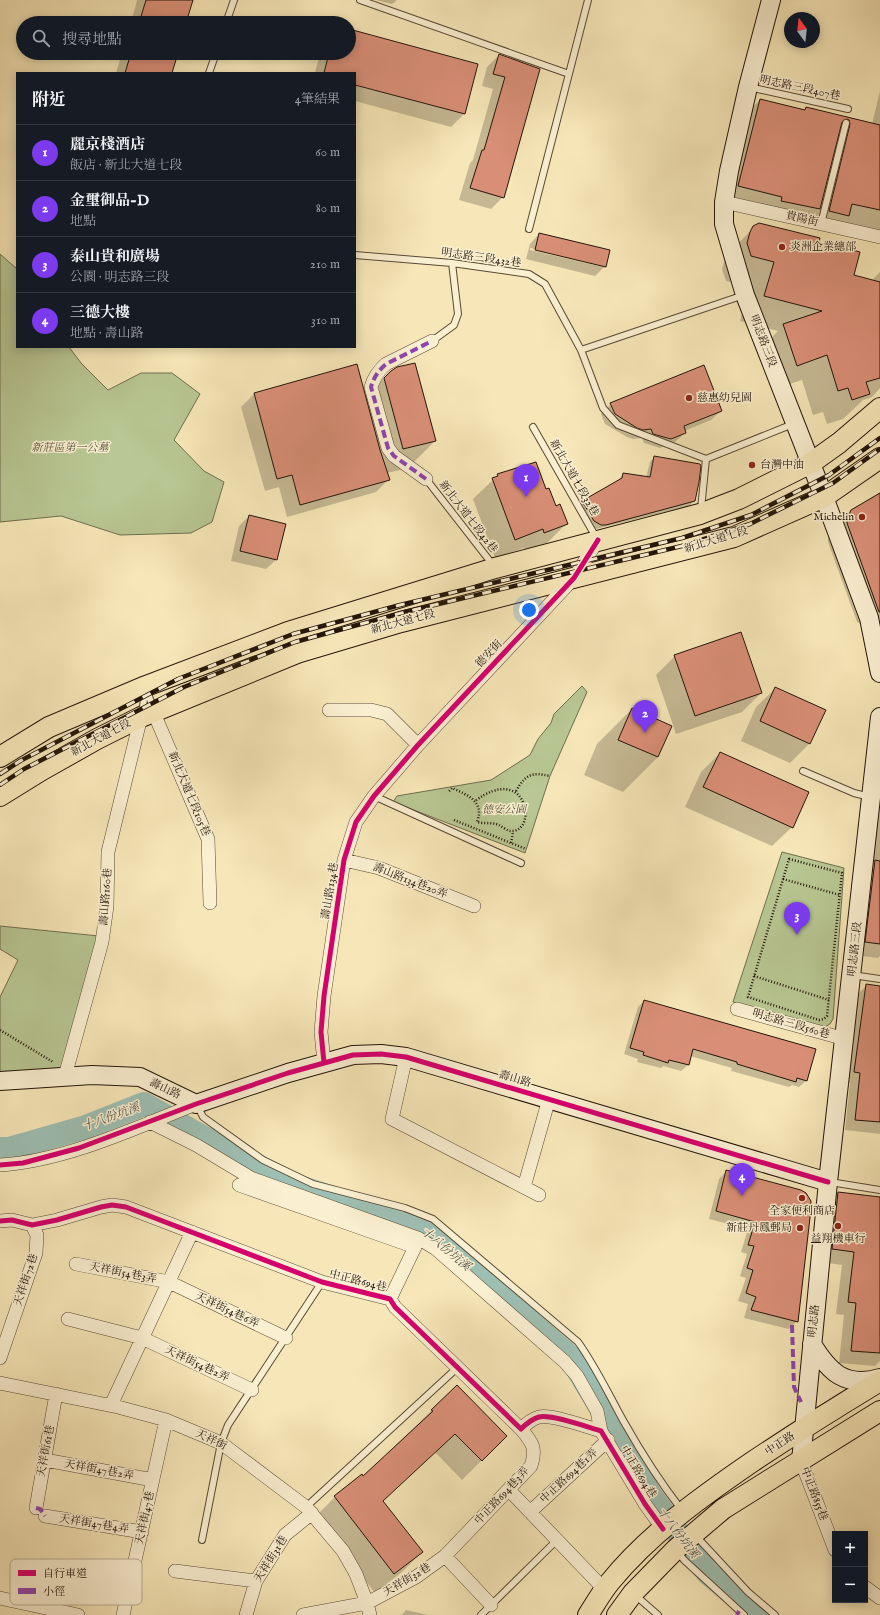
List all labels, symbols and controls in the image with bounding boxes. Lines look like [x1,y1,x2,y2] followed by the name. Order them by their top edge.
[784,12,820,48] north arrow
[16,16,356,60] search box
[30,27,52,49] icon: search
[62,30,122,49] text: 搜尋地點
[758,73,842,103] street label: 明志路三段407巷
[32,90,66,111] text: 附近
[295,91,340,108] text: 4筆結果
[70,135,145,154] text: 麗京棧酒店
[43,144,47,161] text: 1
[315,144,340,161] text: 60 m
[70,157,183,174] text: 飯店 · 新北大道七段
[70,191,149,210] text: 金璽御品-D
[42,200,48,217] text: 2
[316,200,340,217] text: 80 m
[784,208,820,230] street label: 貴陽街
[70,213,96,230] text: 地點
[790,240,857,254] place label: 炎洲企業總部
[777,242,787,252] marker: 炎洲企業總部
[440,245,522,271] street label: 明志路三段432巷
[70,247,160,266] text: 泰山貴和廣場
[43,256,47,273] text: 3
[310,256,340,273] text: 210 m
[70,269,170,286] text: 公園 · 明志路三段
[70,303,130,322] text: 三德大樓
[42,312,48,329] text: 4
[311,312,340,329] text: 310 m
[747,313,779,369] street label: 明志路三段
[70,325,144,342] text: 地點 · 壽山路
[697,391,752,405] place label: 慈惠幼兒園
[684,393,694,403] marker: 慈惠幼兒園
[546,437,602,519] street label: 新北大道七段32巷
[32,441,110,455] park label: 新莊區第一公墓
[760,458,804,472] place label: 台灣中油
[747,460,757,470] marker: 台灣中油
[513,464,539,497] pin: 1
[436,478,500,556] street label: 新北大道七段42巷
[813,510,854,524] place label: Michelin
[857,512,867,522] marker: Michelin
[682,524,750,556] street label: 新北大道七段
[519,600,539,620] your location
[369,607,437,637] street label: 新北大道七段
[473,637,505,671] street label: 德安街
[632,700,658,733] pin: 2
[69,716,133,760] street label: 新北大道七段
[165,750,213,838] street label: 新北大道七段105巷
[482,803,528,817] park label: 德安公園
[371,860,449,902] street label: 壽山路134巷20弄
[319,861,341,921] street label: 壽山路134巷
[97,868,115,926] street label: 壽山路160巷
[784,902,810,935] pin: 3
[845,921,865,977] street label: 明志路三段
[751,1006,831,1042] street label: 明志路三段560巷
[497,1068,533,1090] street label: 壽山路
[147,1076,183,1102] street label: 壽山路
[80,1099,144,1134] water label: 十八份坑溪
[729,1163,755,1196] pin: 4
[797,1193,807,1203] marker: 全家便利商店
[769,1204,835,1218] place label: 全家便利商店
[726,1221,792,1235] place label: 新莊丹鳳郵局
[833,1221,843,1231] marker: 益翔機車行
[795,1223,805,1233] marker: 新莊丹鳳郵局
[418,1224,475,1275] water label: 十八份坑溪
[811,1232,866,1246] place label: 益翔機車行
[11,1252,41,1308] street label: 天祥街72巷
[88,1260,158,1286] street label: 天祥街54巷3弄
[328,1267,388,1295] street label: 中正路694巷
[193,1289,261,1331] street label: 天祥街54巷6弄
[805,1304,823,1338] street label: 明志路
[163,1343,231,1385] street label: 天祥街54巷2弄
[34,1424,58,1478] street label: 天祥街61巷
[193,1426,229,1454] street label: 天祥街
[762,1429,798,1459] street label: 中正路
[617,1443,659,1501] street label: 中正路694巷
[537,1446,601,1506] street label: 中正路694巷1弄
[63,1457,135,1483] street label: 天祥街47巷2弄
[472,1464,532,1528] street label: 中正路694巷3弄
[797,1465,831,1523] street label: 中正路855巷
[133,1490,157,1546] street label: 天祥街47巷
[654,1505,703,1563] water label: 十八份坑溪
[58,1512,130,1536] street label: 天祥街47巷4弄
[832,1531,868,1603] map controls
[832,1531,868,1567] button: +
[251,1533,291,1585] street label: 天祥街31巷
[10,1559,142,1605] legend
[381,1560,433,1600] street label: 天祥街32巷
[43,1567,87,1581] text: 自行車道
[832,1567,868,1603] button: −
[43,1585,65,1599] text: 小徑

